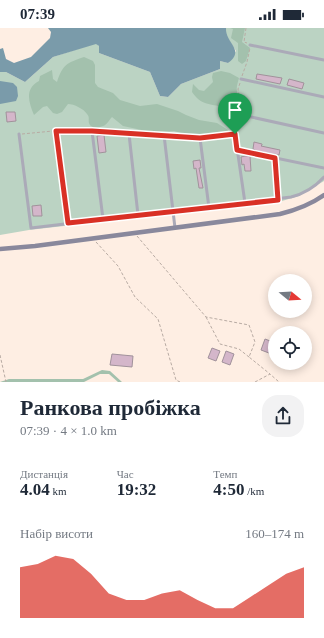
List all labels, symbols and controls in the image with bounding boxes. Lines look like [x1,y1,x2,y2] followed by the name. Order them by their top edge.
[20,6,55,22] text: 07:39
[218,93,252,134] pin
[224,99,246,121] icon: arrive
[268,274,312,318] north arrow
[268,274,312,370] map controls
[268,326,312,370] button: locate
[20,395,201,420] text: Ранкова пробіжка
[262,395,304,437] button: share
[20,423,117,438] text: 07:39 · 4 × 1.0 km
[20,468,68,480] text: Дистанція
[117,468,134,480] text: Час
[213,468,237,480] text: Темп
[20,480,50,499] text: 4.04
[117,480,156,499] text: 19:32
[213,480,245,499] text: 4:50
[50,485,67,497] text: km
[245,485,264,497] text: /km
[20,526,93,541] text: Набір висоти
[245,526,304,541] text: 160–174 m

